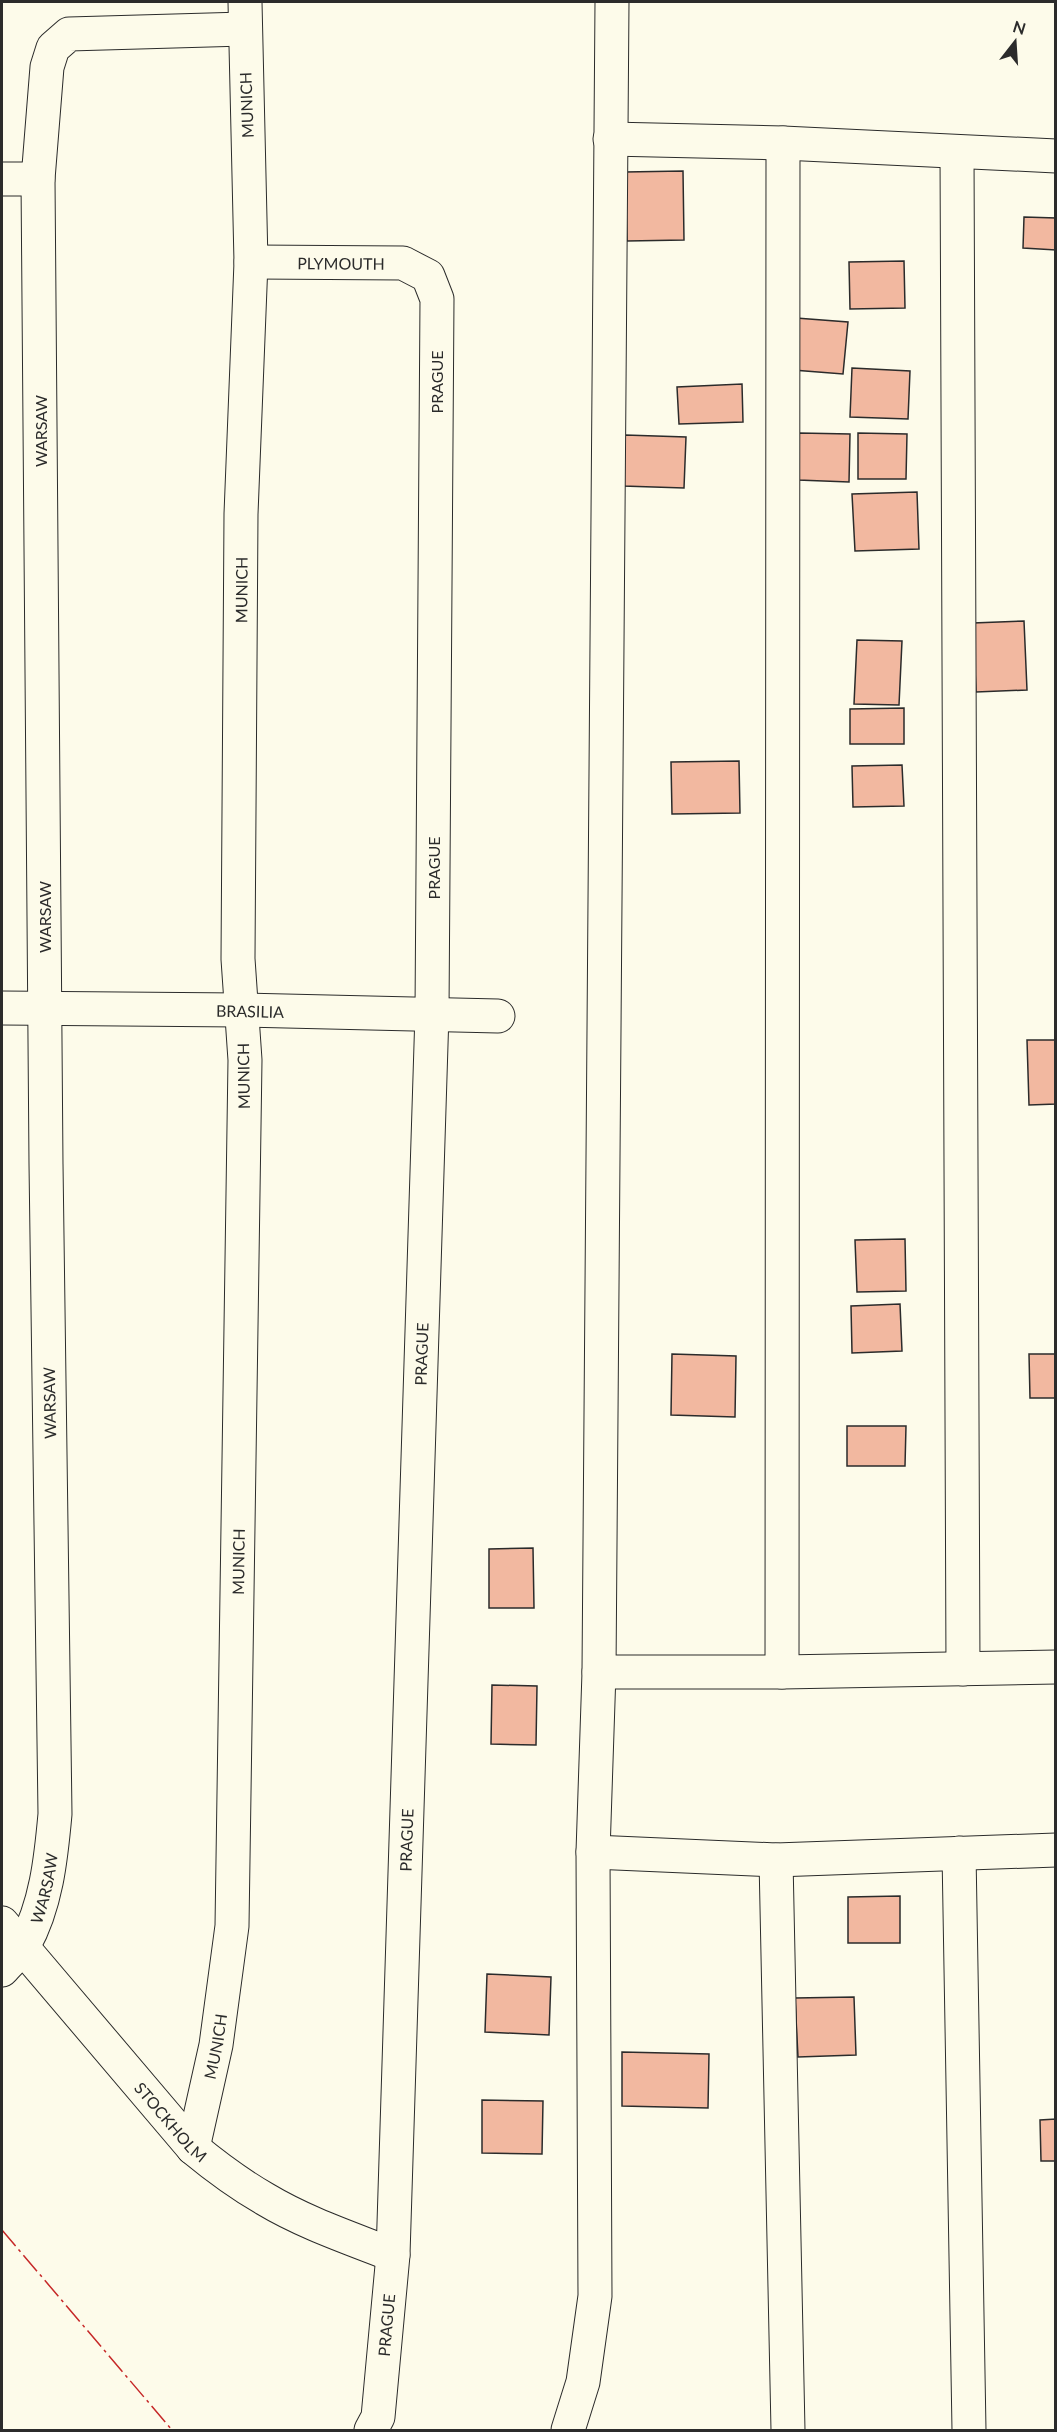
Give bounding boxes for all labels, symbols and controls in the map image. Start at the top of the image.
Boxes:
north arrow [985,12,1045,72]
text: N [1011,16,1028,38]
street label: MUNICH [235,72,257,138]
street label: PLYMOUTH [297,253,385,272]
street label: PRAGUE [427,351,446,413]
street label: WARSAW [31,395,50,467]
street label: MUNICH [231,557,250,623]
street label: PRAGUE [424,837,443,899]
street label: WARSAW [35,881,54,953]
street label: BRASILIA [216,1000,284,1021]
street label: MUNICH [233,1043,253,1109]
street label: PRAGUE [410,1322,432,1386]
street label: WARSAW [39,1366,59,1439]
street label: MUNICH [227,1528,247,1595]
street label: PRAGUE [395,1808,417,1872]
street label: WARSAW [26,1851,60,1926]
street label: MUNICH [199,2012,230,2081]
street label: STOCKHOLM [131,2078,211,2165]
street label: PRAGUE [374,2293,398,2357]

